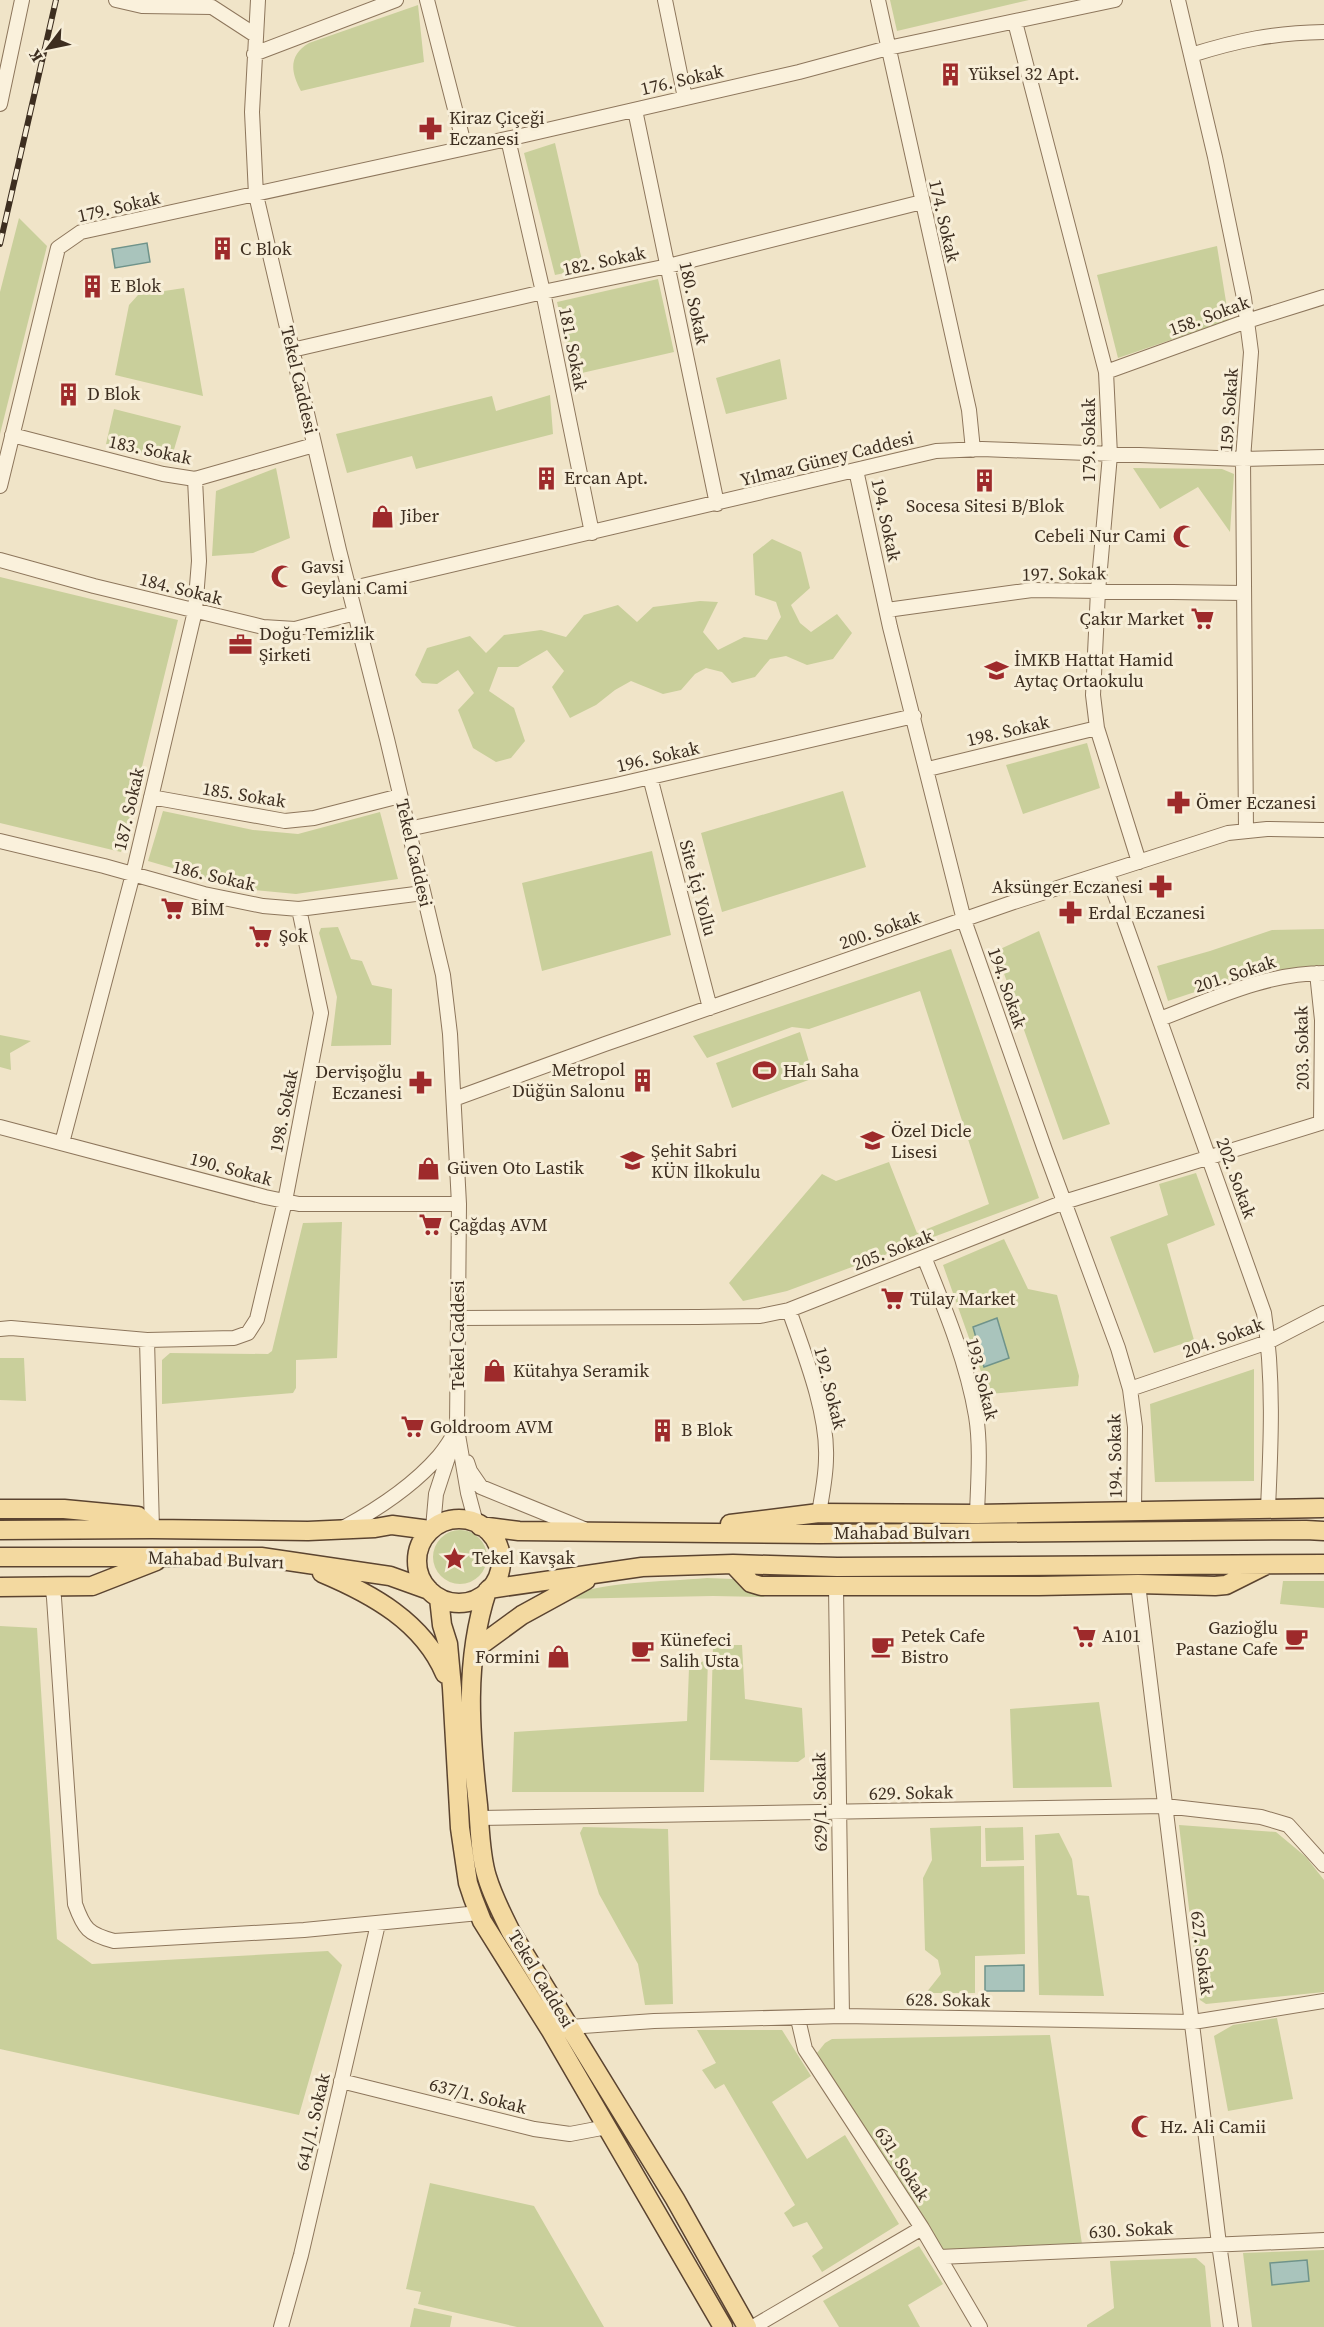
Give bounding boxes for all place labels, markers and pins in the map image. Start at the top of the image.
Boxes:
building icon: Yüksel 32 Apt. [937,61,963,87]
place label: Yüksel 32 Apt. [968,61,1080,86]
place label: Kiraz Çiçeği Eczanesi [449,105,545,151]
pharmacy icon: Kiraz Çiçeği Eczanesi [418,115,444,141]
building icon: C Blok [209,236,235,262]
place label: C Blok [240,236,292,261]
building icon: E Blok [79,273,105,299]
place label: E Blok [110,273,161,298]
building icon: D Blok [56,381,82,407]
place label: D Blok [87,381,140,406]
building icon: Ercan Apt. [533,465,559,491]
place label: Ercan Apt. [564,465,648,490]
building icon: Socesa Sitesi B/Blok [972,467,998,493]
place label: Socesa Sitesi B/Blok [906,493,1064,518]
shop icon: Jiber [369,503,395,529]
place label: Jiber [399,503,439,528]
place label: Cebeli Nur Cami [1034,523,1166,548]
mosque icon: Cebeli Nur Cami [1171,523,1197,549]
place label: Gavsi Geylani Cami [301,554,408,600]
mosque icon: Gavsi Geylani Cami [270,564,296,590]
place label: Çakır Market [1080,606,1184,631]
supermarket icon: Çakır Market [1189,606,1215,632]
place label: Doğu Temizlik Şirketi [259,621,375,667]
office icon: Doğu Temizlik Şirketi [228,631,254,657]
place label: İMKB Hattat Hamid Aytaç Ortaokulu [1014,647,1173,693]
school or university icon: İMKB Hattat Hamid Aytaç Ortaokulu [983,657,1009,683]
pharmacy icon: Ömer Eczanesi [1165,790,1191,816]
place label: Ömer Eczanesi [1196,790,1316,815]
place label: Aksünger Eczanesi [992,874,1143,899]
pharmacy icon: Aksünger Eczanesi [1148,874,1174,900]
supermarket icon: BİM [160,896,186,922]
place label: BİM [191,896,225,921]
pharmacy icon: Erdal Eczanesi [1057,900,1083,926]
place label: Erdal Eczanesi [1088,900,1205,925]
supermarket icon: Şok [248,923,274,949]
place label: Şok [279,923,308,948]
place label: Metropol Düğün Salonu [512,1057,625,1103]
sports icon: Halı Saha [752,1058,778,1084]
place label: Halı Saha [783,1058,860,1083]
place label: Dervişoğlu Eczanesi [315,1059,402,1105]
building icon: Metropol Düğün Salonu [630,1067,656,1093]
pharmacy icon: Dervişoğlu Eczanesi [407,1069,433,1095]
place label: Özel Dicle Lisesi [891,1118,972,1164]
school or university icon: Özel Dicle Lisesi [860,1128,886,1154]
place label: Şehit Sabri KÜN İlkokulu [651,1138,760,1184]
school or university icon: Şehit Sabri KÜN İlkokulu [620,1148,646,1174]
shop icon: Güven Oto Lastik [416,1155,442,1181]
place label: Güven Oto Lastik [447,1155,584,1180]
supermarket icon: Çağdaş AVM [418,1212,444,1238]
place label: Çağdaş AVM [449,1212,548,1237]
supermarket icon: Tülay Market [879,1286,905,1312]
place label: Tülay Market [910,1286,1016,1311]
shop icon: Kütahya Seramik [482,1358,508,1384]
place label: Kütahya Seramik [513,1358,649,1383]
supermarket icon: Goldroom AVM [399,1414,425,1440]
place label: Goldroom AVM [430,1414,553,1439]
building icon: B Blok [650,1417,676,1443]
place label: B Blok [681,1417,733,1442]
place icon: Tekel Kavşak [441,1545,467,1571]
place label: Tekel Kavşak [472,1545,575,1570]
place label: Gazioğlu Pastane Cafe [1175,1615,1278,1661]
place label: Petek Cafe Bistro [901,1623,985,1669]
supermarket icon: A101 [1071,1623,1097,1649]
place label: A101 [1102,1623,1141,1648]
cafe icon: Gazioğlu Pastane Cafe [1283,1625,1309,1651]
place label: Künefeci Salih Usta [660,1627,740,1673]
cafe icon: Petek Cafe Bistro [870,1633,896,1659]
cafe icon: Künefeci Salih Usta [629,1637,655,1663]
place label: Formini [475,1644,540,1669]
shop icon: Formini [545,1644,571,1670]
mosque icon: Hz. Ali Camii [1129,2114,1155,2140]
place label: Hz. Ali Camii [1160,2114,1266,2139]

